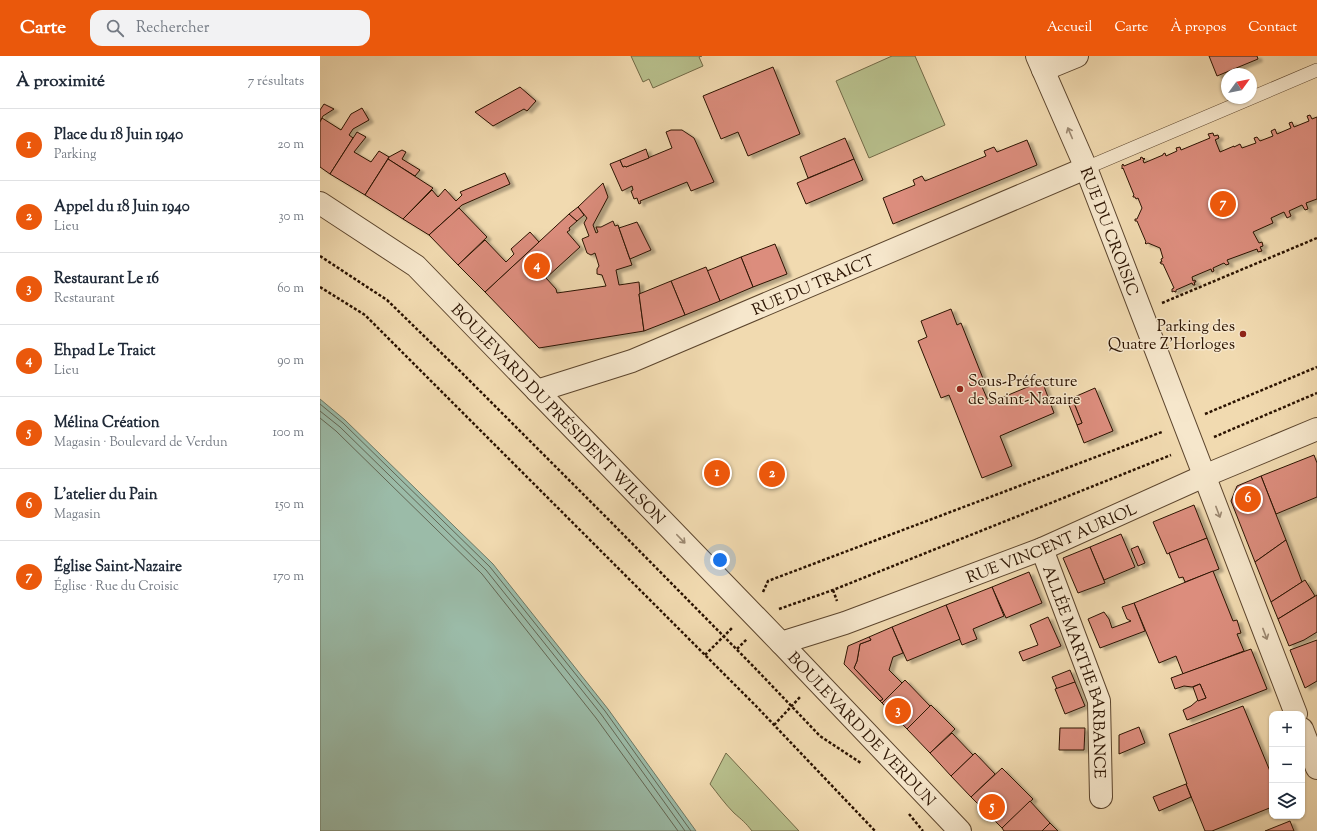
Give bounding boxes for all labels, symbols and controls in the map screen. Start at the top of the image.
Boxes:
search box [90,10,370,46]
text: Carte [20,15,66,42]
icon: search [104,17,126,39]
text: Rechercher [136,18,209,39]
text: Accueil [1047,18,1092,38]
text: Carte [1114,18,1148,38]
text: À propos [1170,18,1226,38]
text: Contact [1248,18,1297,38]
north arrow [1221,68,1257,104]
text: À proximité [16,70,105,94]
text: 7 résultats [248,73,304,91]
text: Place du 18 Juin 1940 [54,125,183,146]
one-way arrow [1066,127,1073,139]
text: 1 [27,136,31,154]
text: 20 m [278,136,304,154]
text: Parking [54,146,96,164]
street label: RUE DU CROISIC [1073,164,1143,300]
pin: 7 [1210,189,1236,219]
text: Appel du 18 Juin 1940 [54,197,190,218]
text: 2 [26,208,32,226]
text: 30 m [278,208,304,226]
text: Lieu [54,218,79,236]
street label: RUE DU TRAICT [749,250,878,323]
pin: 4 [524,251,550,281]
text: Restaurant Le 16 [54,269,159,290]
text: 3 [26,280,32,298]
text: 60 m [277,280,304,298]
text: Restaurant [54,290,115,308]
street label: BOULEVARD DU PRÉSIDENT WILSON [444,299,670,531]
place label: Parking des Quatre Z'Horloges [1108,316,1235,357]
marker: Parking des Quatre Z'Horloges [1238,329,1248,339]
text: Ehpad Le Traict [54,341,155,362]
text: 4 [26,352,32,370]
text: 90 m [277,352,304,370]
text: Lieu [54,362,79,380]
place label: Sous-Préfecture de Saint-Nazaire [968,371,1081,412]
marker: Sous-Préfecture de Saint-Nazaire [955,384,965,394]
text: Mélina Création [54,413,160,434]
text: 5 [27,424,31,442]
text: 100 m [272,424,304,442]
text: Magasin · Boulevard de Verdun [54,434,228,452]
pin: 1 [704,458,730,488]
pin: 2 [759,459,785,489]
pin: 6 [1235,484,1261,514]
text: L'atelier du Pain [54,485,158,506]
text: 6 [26,496,32,514]
text: 150 m [275,496,304,514]
street label: RUE VINCENT AURIOL [963,499,1141,590]
text: Magasin [54,506,101,524]
one-way arrow [1215,506,1223,518]
one-way arrow [676,534,686,544]
your location [710,550,730,570]
text: Église Saint-Nazaire [54,557,182,578]
street label: ALLÉE MARTHE BARBANCE [1035,563,1110,779]
text: 7 [26,568,32,586]
text: 170 m [273,568,304,586]
text: Église · Rue du Croisic [54,578,179,596]
one-way arrow [1262,627,1270,639]
street label: BOULEVARD DE VERDUN [781,648,940,813]
pin: 3 [885,696,911,726]
map controls [1269,711,1305,819]
button: + [1269,711,1305,747]
button: − [1269,747,1305,783]
button: layers [1269,783,1305,819]
pin: 5 [979,792,1005,822]

